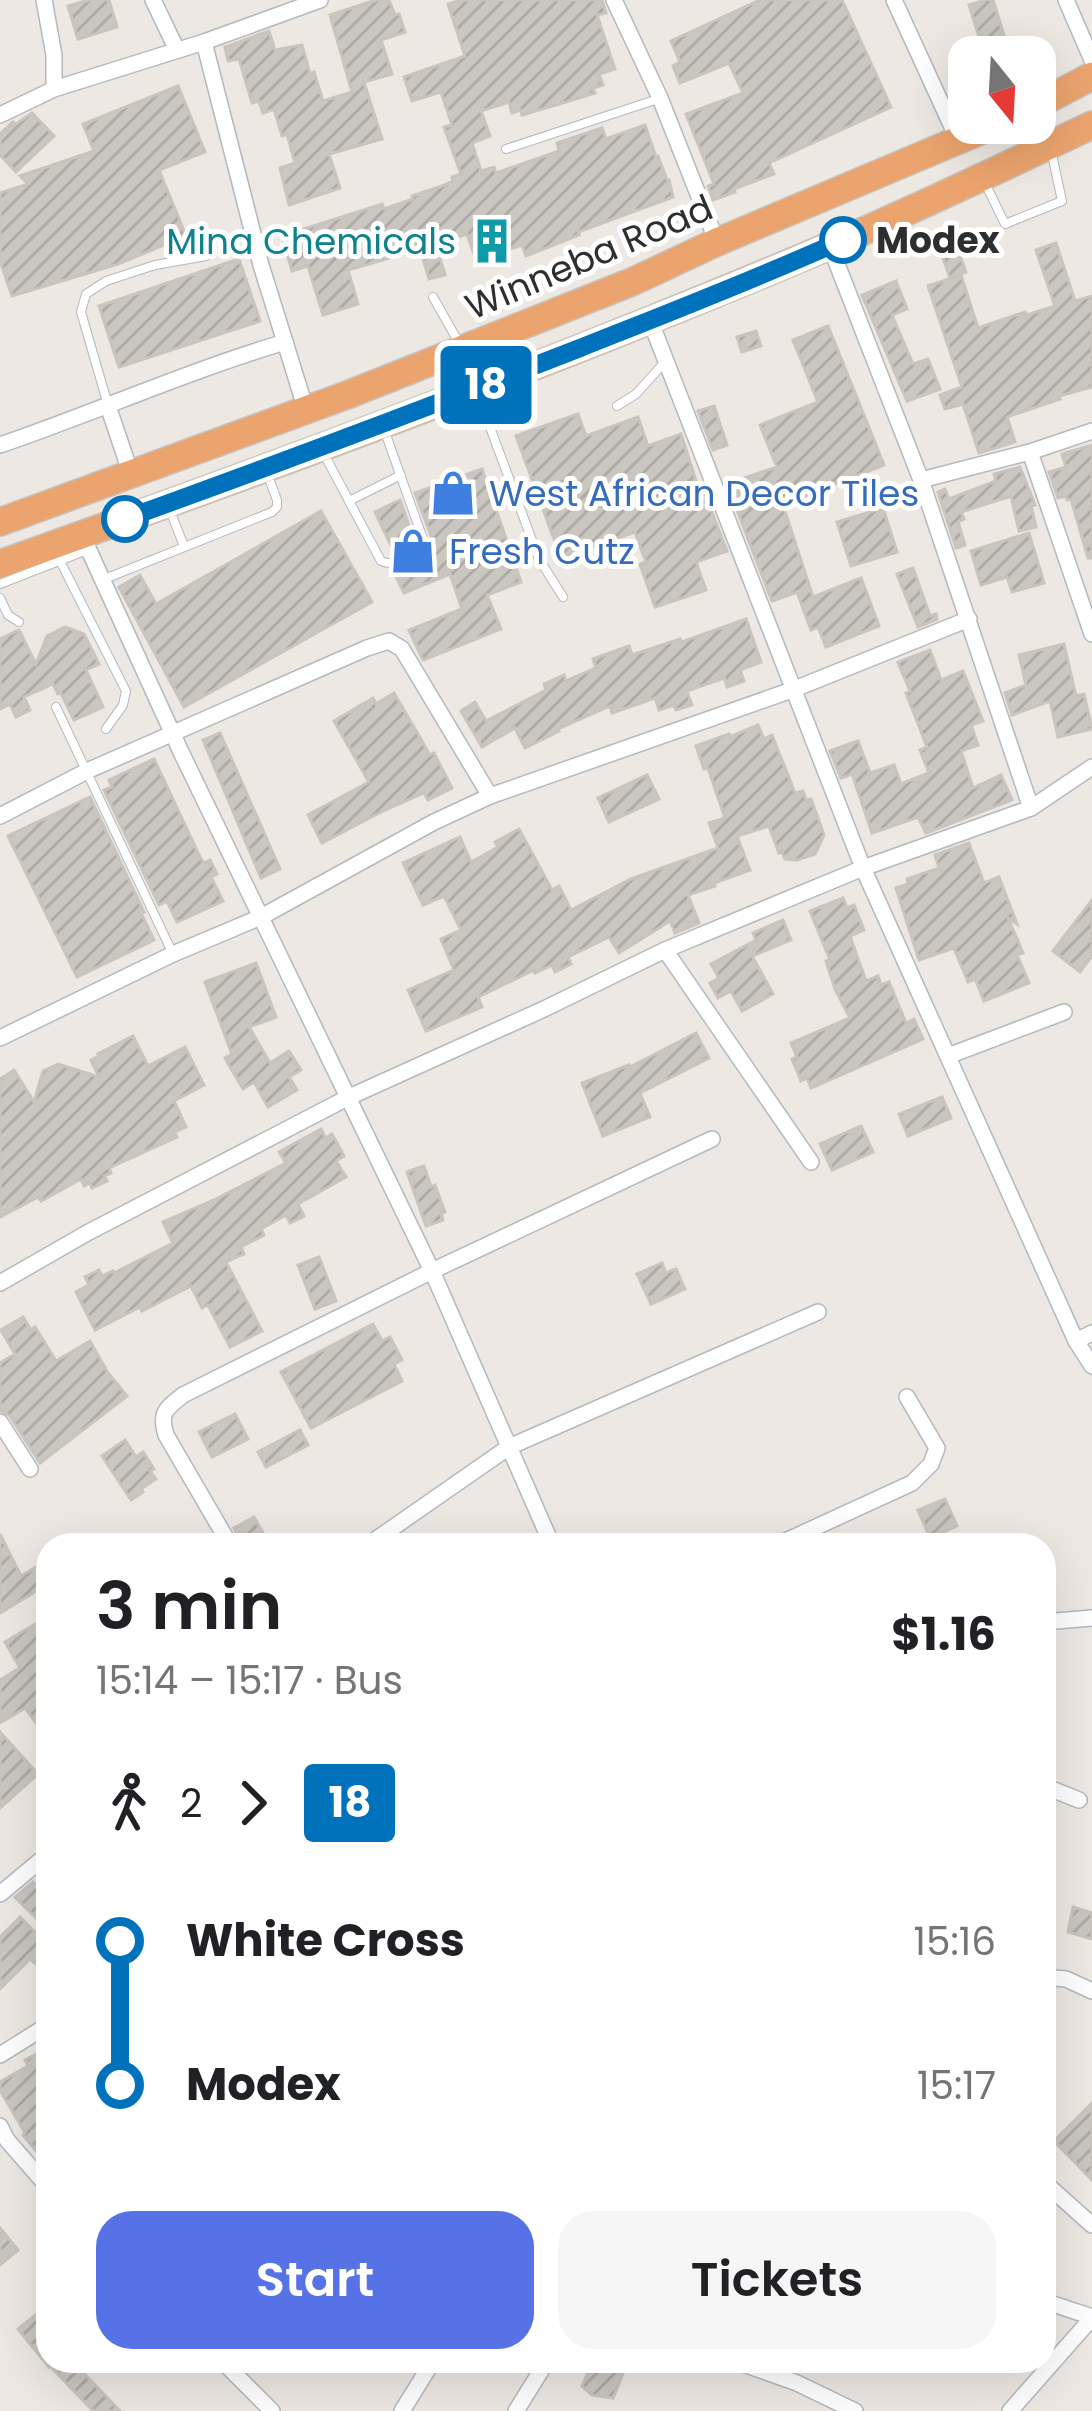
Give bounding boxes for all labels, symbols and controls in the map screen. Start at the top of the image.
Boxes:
north arrow [948,36,1056,144]
map controls [948,36,1056,144]
street label: Winneba Road [457,182,721,332]
place label: Modex [876,215,1001,266]
place label: Mina Chemicals [166,216,456,267]
building icon: Mina Chemicals [467,216,517,266]
marker: Modex [821,218,865,262]
line badge: 18 [432,346,540,424]
text: 18 [464,355,508,414]
shop icon: West African Decor Tiles [428,468,478,518]
place label: West African Decor Tiles [489,468,919,519]
unlabelled marker [103,497,147,541]
shop icon: Fresh Cutz [388,526,438,576]
place label: Fresh Cutz [449,526,635,577]
text: 3 min [96,1560,282,1652]
text: $1.16 [891,1603,996,1666]
text: 15:14 – 15:17 · Bus [96,1653,403,1708]
icon: walk [96,1770,162,1836]
icon: forward [220,1770,286,1836]
text: 18 [328,1773,371,1832]
text: 2 [180,1776,202,1831]
text: White Cross [186,1909,465,1972]
text: 15:16 [913,1914,996,1969]
text: Modex [186,2053,341,2116]
text: 15:17 [917,2058,996,2113]
button: Start [96,2211,534,2349]
button: Tickets [558,2211,996,2349]

